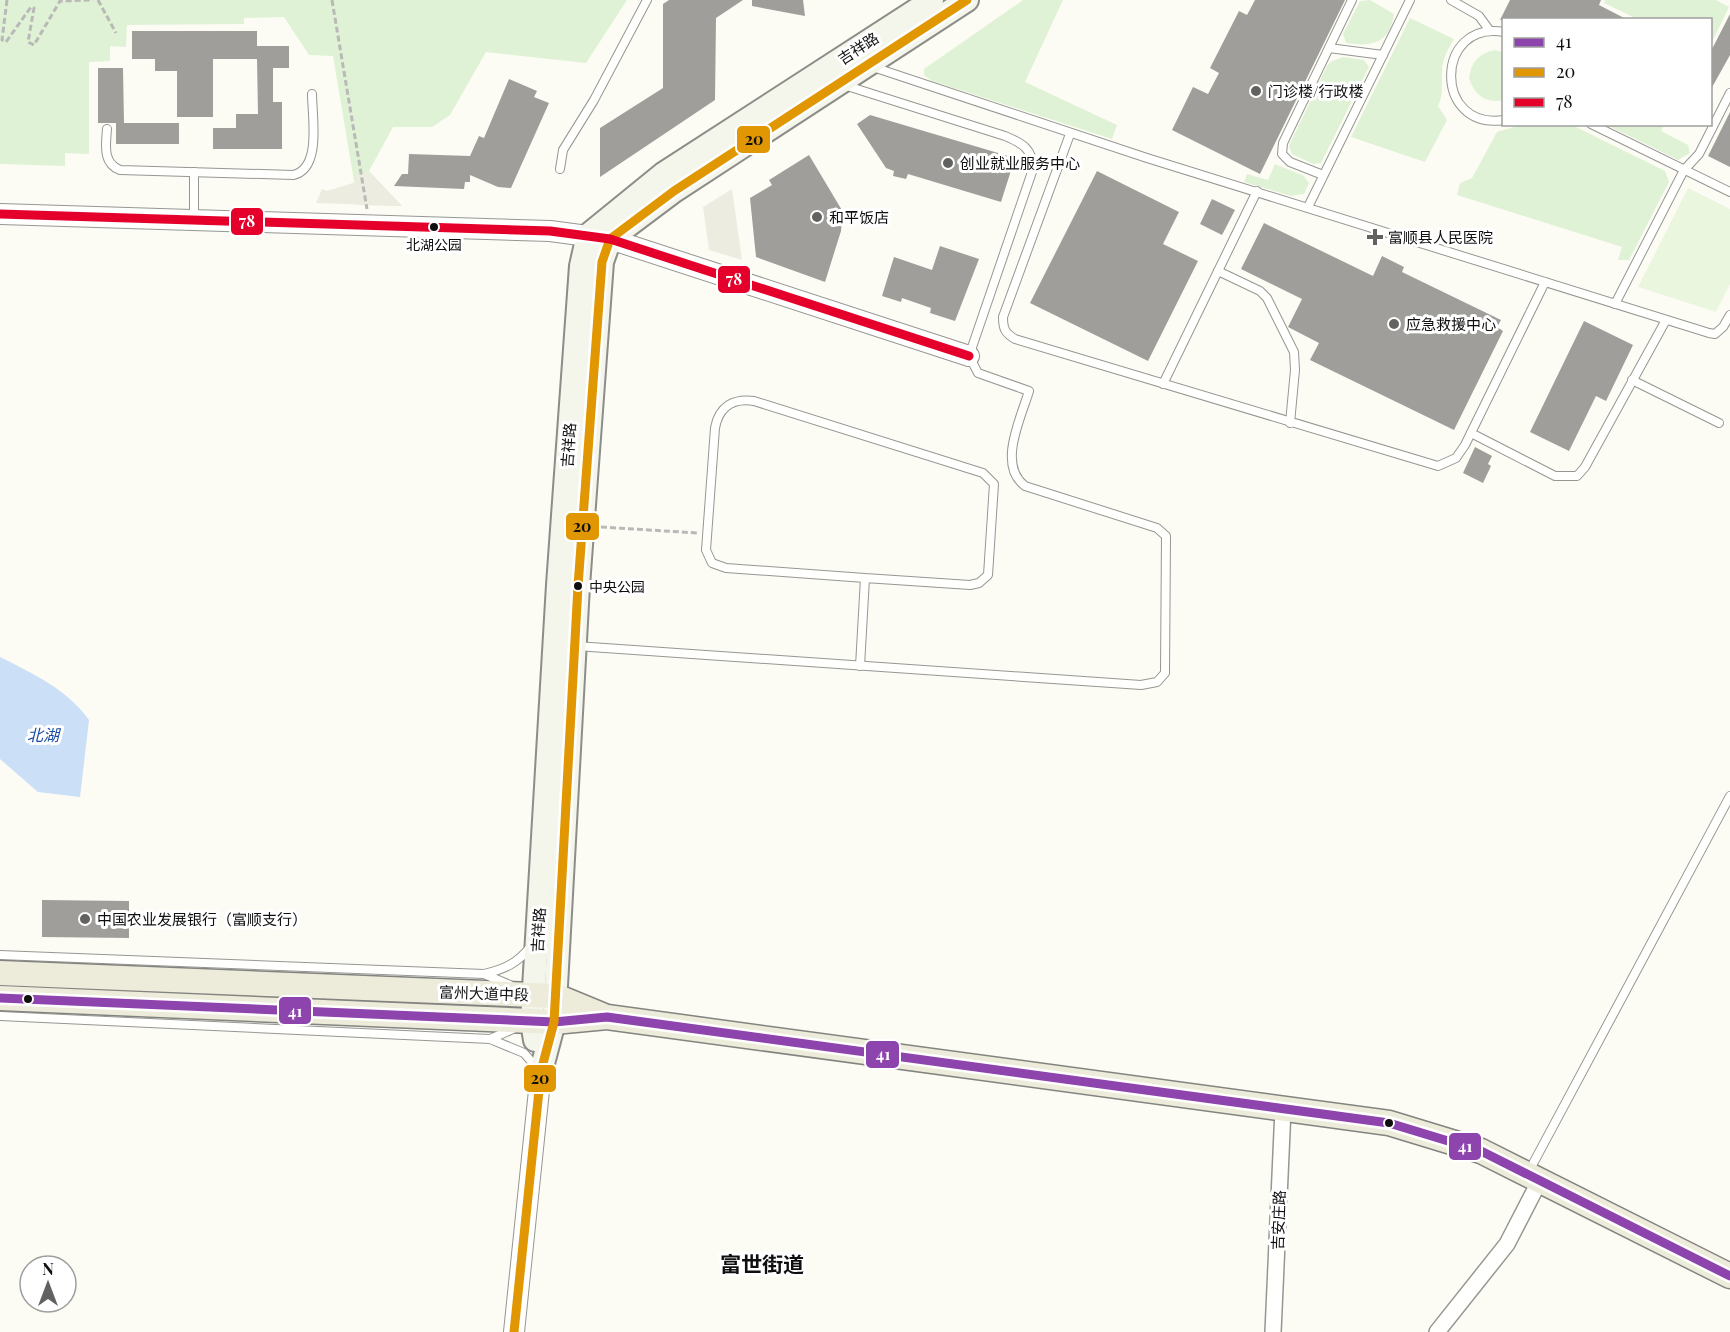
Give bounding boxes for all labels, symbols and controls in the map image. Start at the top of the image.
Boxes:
legend [1502,18,1712,126]
street label: 吉祥路 [834,27,882,69]
text: 41 [1556,29,1572,53]
text: 20 [1556,59,1575,83]
place label: 门诊楼/行政楼 [1268,81,1364,101]
marker: 门诊楼/行政楼 [1249,84,1263,98]
text: 78 [1556,89,1573,113]
line badge: 20 [736,125,771,154]
text: 20 [745,128,763,149]
place label: 创业就业服务中心 [960,153,1080,173]
marker: 创业就业服务中心 [941,156,955,170]
line badge: 78 [230,207,264,236]
place label: 和平饭店 [829,207,889,227]
text: 78 [239,210,255,231]
marker: 和平饭店 [810,210,824,224]
marker: 北湖公园 [428,221,440,233]
place label: 富顺县人民医院 [1388,227,1493,247]
marker: 富顺县人民医院 [1366,228,1384,246]
place label: 北湖公园 [406,235,462,254]
line badge: 78 [717,265,751,294]
text: 78 [726,268,742,289]
place label: 应急救援中心 [1406,314,1496,334]
marker: 应急救援中心 [1387,317,1401,331]
street label: 吉祥路 [556,422,580,468]
line badge: 20 [565,512,600,541]
text: 20 [573,515,591,536]
place label: 中央公园 [589,577,645,596]
marker: 中央公园 [572,580,584,592]
water label: 北湖 [27,724,62,745]
street label: 吉祥路 [527,907,549,953]
place label: 中国农业发展银行（富顺支行） [97,909,307,929]
marker: 中国农业发展银行（富顺支行） [78,912,92,926]
street label: 富州大道中段 [439,981,529,1005]
unlabelled marker [22,993,34,1005]
line badge: 41 [278,996,312,1025]
text: 41 [288,1000,302,1021]
line badge: 41 [865,1040,900,1069]
text: 41 [876,1043,890,1064]
line badge: 20 [523,1064,557,1093]
text: 20 [531,1067,549,1088]
unlabelled marker [1383,1117,1395,1129]
line badge: 41 [1448,1132,1482,1161]
text: 41 [1458,1135,1472,1156]
street label: 吉安庄路 [1267,1190,1289,1250]
district label: 富世街道 [720,1249,804,1277]
north arrow [18,1254,78,1314]
text: N [42,1258,54,1279]

